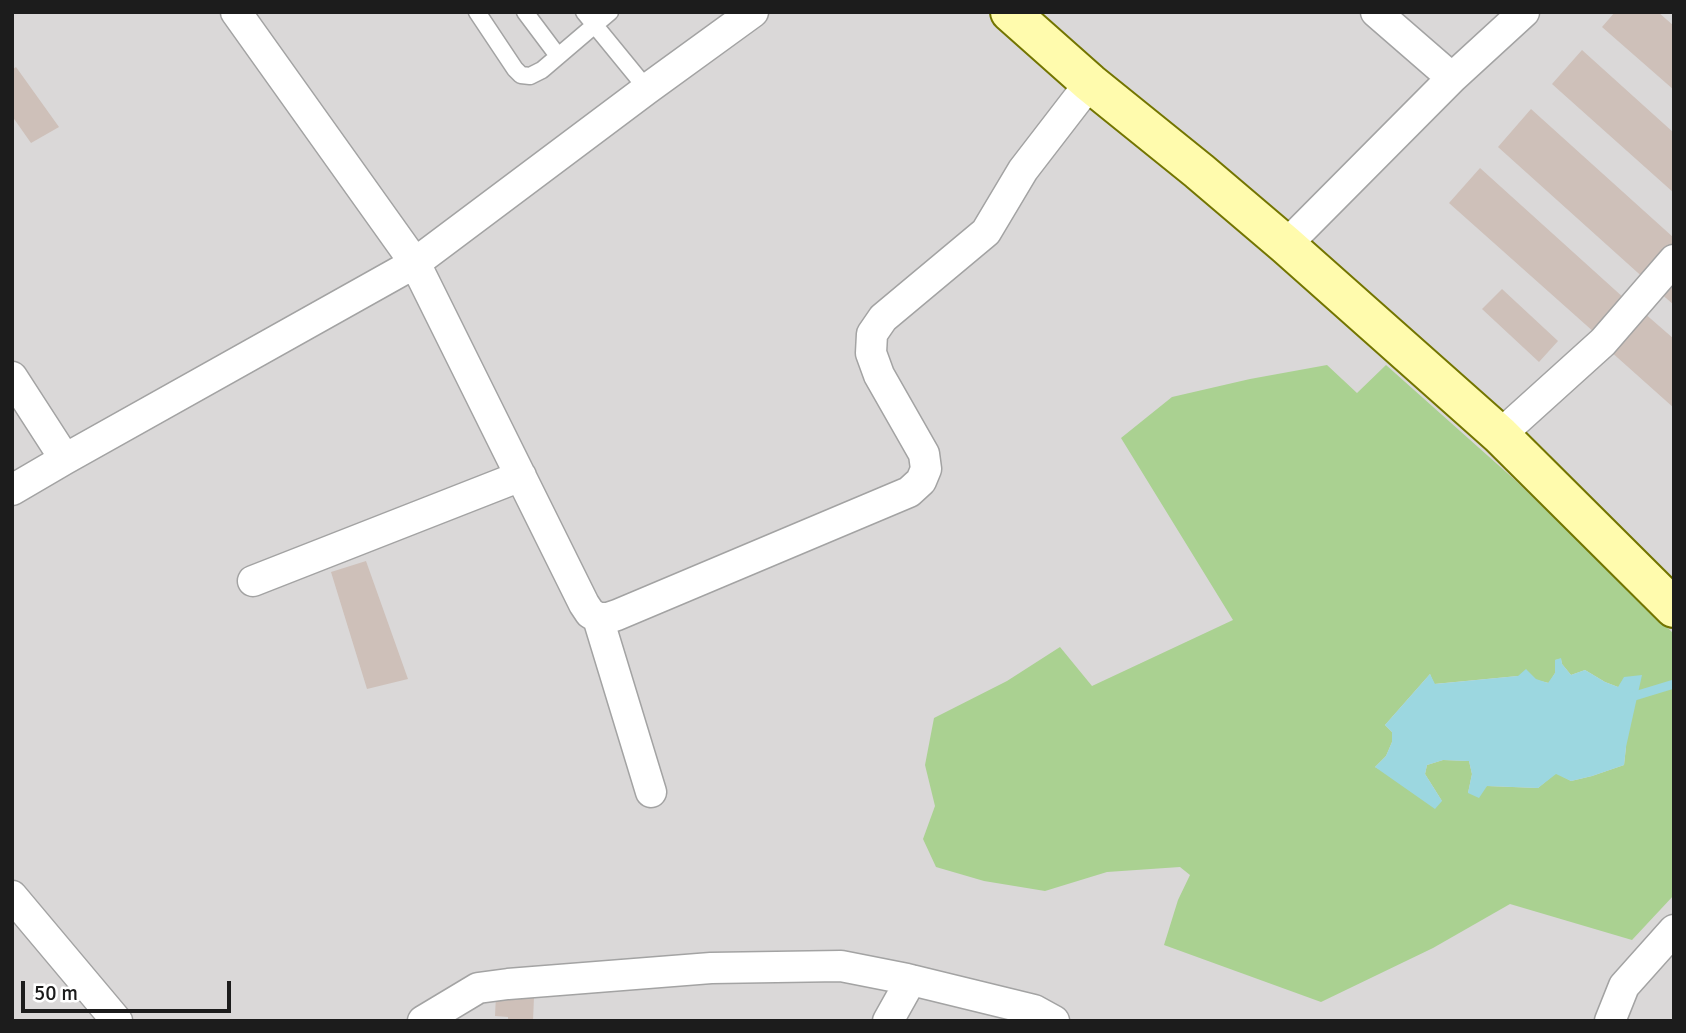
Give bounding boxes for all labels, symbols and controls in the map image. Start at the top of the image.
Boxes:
scale bar [24,967,234,1011]
text: 50 m [34,980,78,1006]

